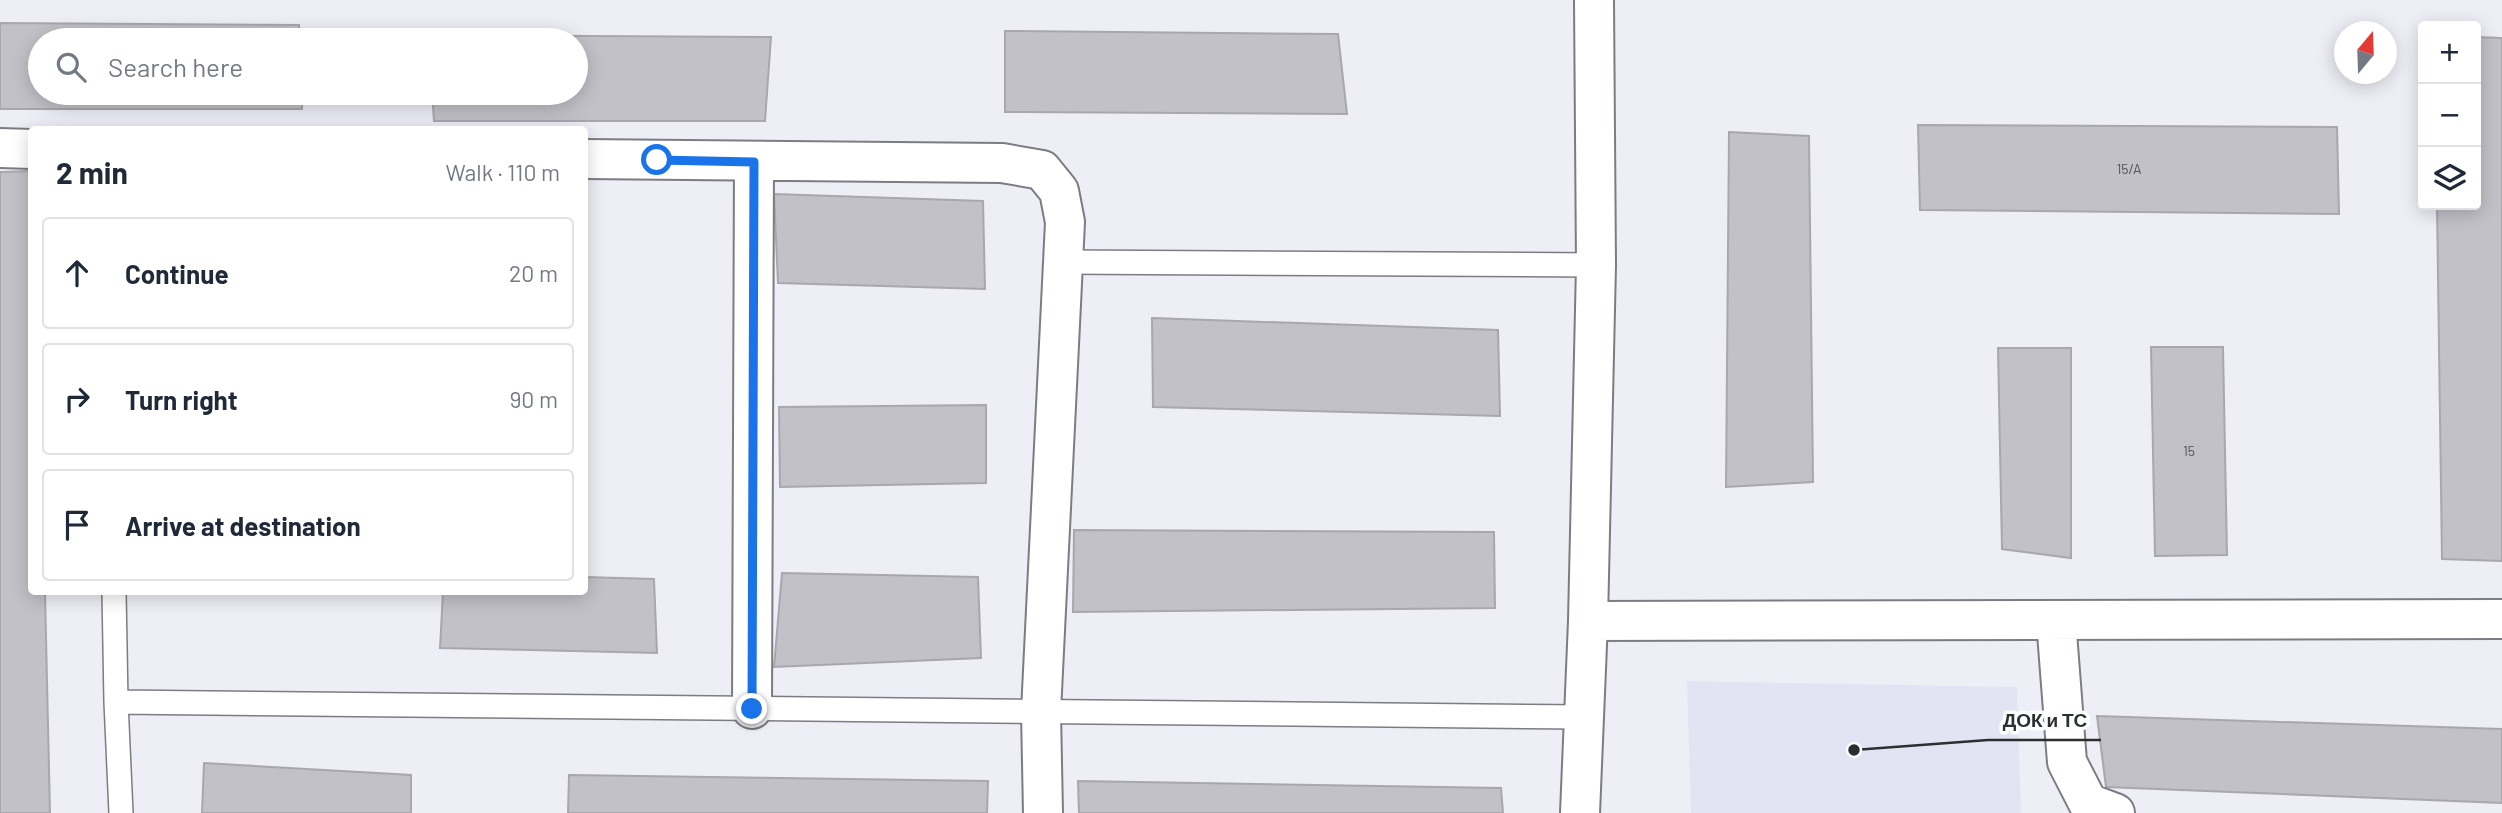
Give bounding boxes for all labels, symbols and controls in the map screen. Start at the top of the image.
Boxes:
north arrow [2334,21,2397,84]
map controls [2418,21,2481,210]
button: + [2418,21,2481,84]
search box [28,28,588,105]
icon: search [52,48,90,86]
text: Search here [108,51,243,82]
button: − [2418,84,2481,147]
route start [641,144,672,175]
button: layers [2418,147,2481,210]
text: 2 min [56,154,128,190]
text: Walk · 110 m [446,158,560,186]
house number: 15/A [2116,160,2142,177]
icon: ahead [58,254,96,292]
text: Continue [125,258,229,289]
text: 20 m [509,259,558,287]
icon: right [58,380,96,418]
text: Turn right [125,384,238,415]
text: 90 m [509,385,558,413]
house number: 15 [2183,442,2195,459]
icon: arrive [58,506,96,544]
text: Arrive at destination [125,510,361,541]
route end [736,693,767,724]
callout: ДОК и ТС [1988,700,2101,740]
text: ДОК и ТС [2003,708,2088,731]

